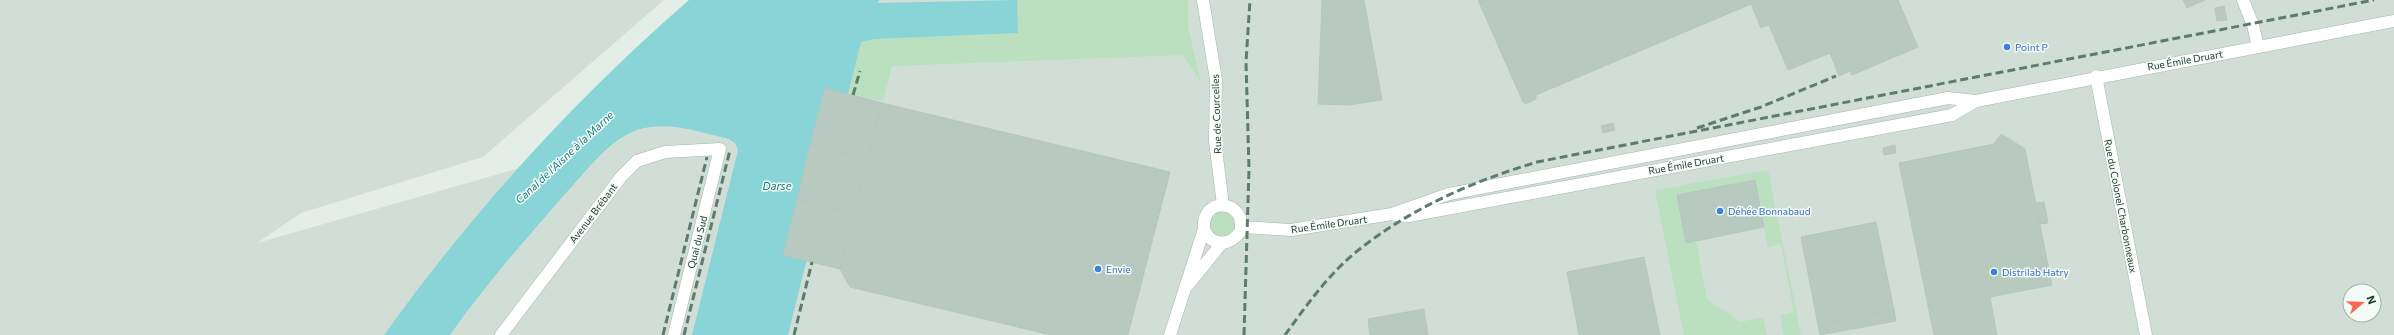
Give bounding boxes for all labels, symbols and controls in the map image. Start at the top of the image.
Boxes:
place label: Point P [2015,41,2048,53]
marker: Point P [2002,42,2012,52]
street label: Rue Émile Druart [2146,47,2224,73]
street label: Rue de Courcelles [1209,73,1223,154]
water label: Canal de l'Aisne à la Marne [512,108,616,206]
street label: Rue du Colonel Charbonneaux [2102,138,2140,275]
street label: Rue Émile Druart [1647,151,1725,177]
water label: Darse [763,179,792,192]
street label: Avenue Brébant [567,181,619,245]
place label: Déhée Bonnabaud [1728,205,1811,217]
marker: Déhée Bonnabaud [1715,206,1725,216]
street label: Rue Émile Druart [1290,213,1368,235]
street label: Quai du Sud [685,214,709,270]
place label: Envie [1106,263,1131,275]
marker: Envie [1093,264,1103,274]
place label: Distrilab Hatry [2002,266,2069,278]
marker: Distrilab Hatry [1989,267,1999,277]
north arrow [2342,283,2382,323]
text: N [2364,294,2379,306]

